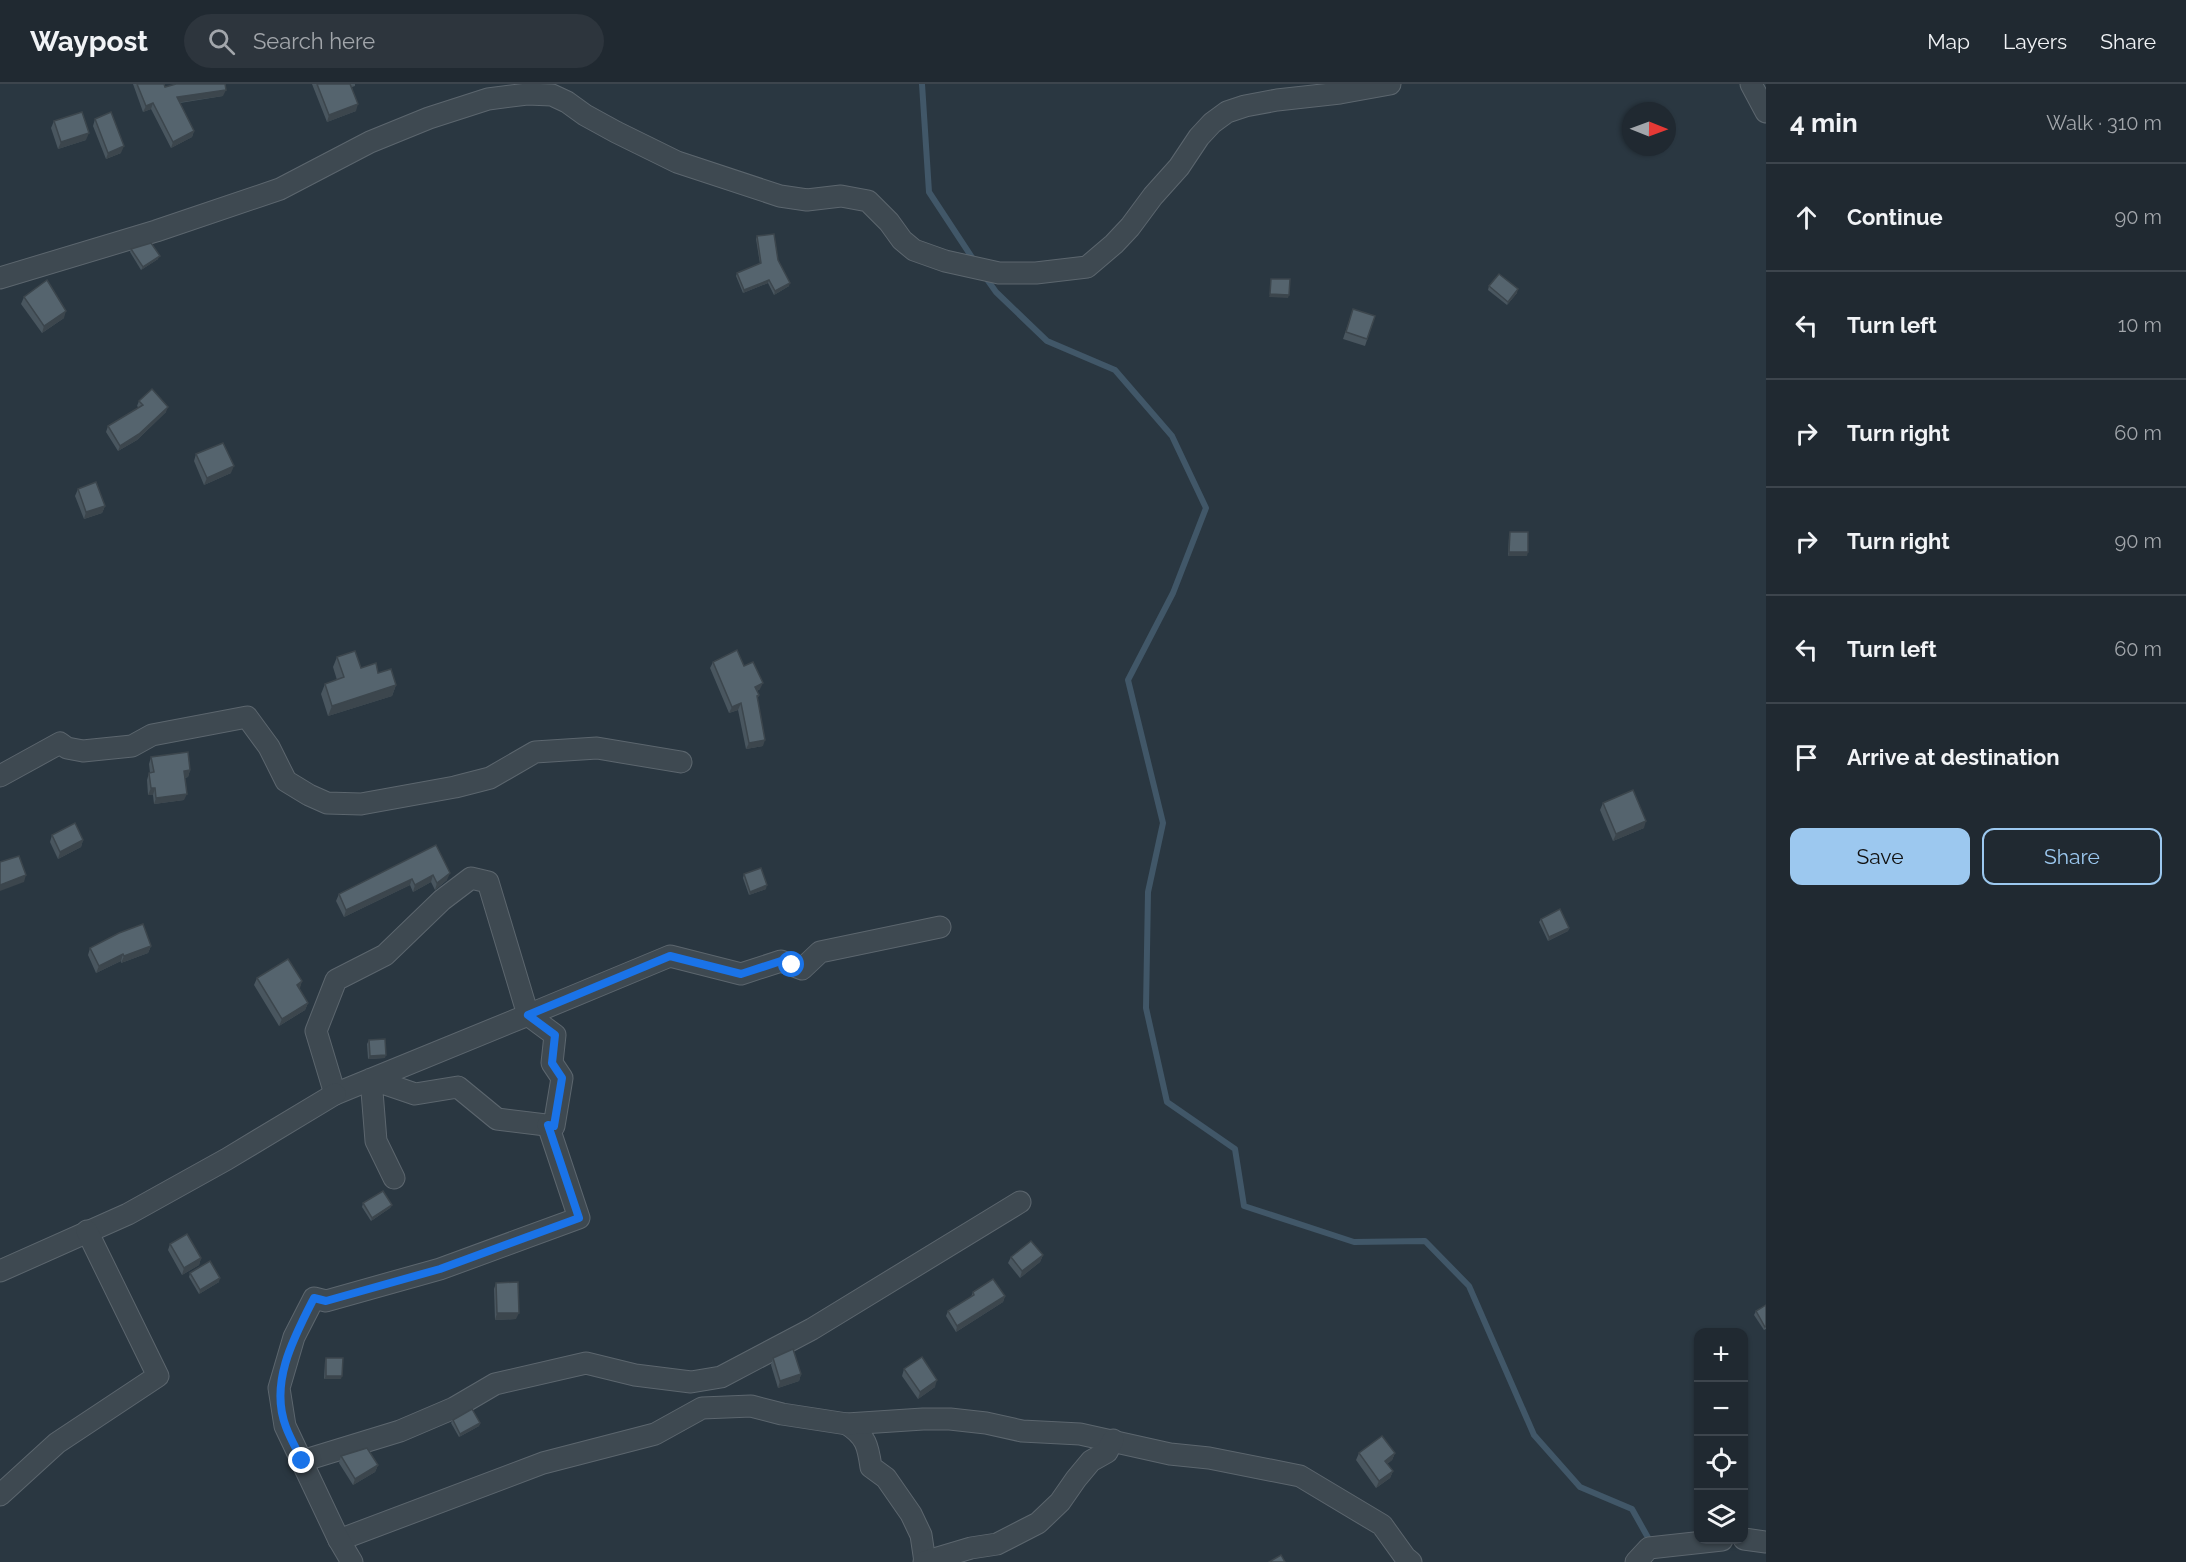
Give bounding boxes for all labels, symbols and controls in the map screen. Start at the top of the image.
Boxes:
search box [184,14,604,68]
text: Waypost [30,25,148,58]
icon: search [205,25,238,58]
text: Search here [253,28,375,54]
text: Map [1927,29,1970,54]
text: Layers [2003,29,2067,54]
text: Share [2100,29,2156,54]
north arrow [1622,102,1676,156]
text: 4 min [1790,108,1858,138]
text: Walk · 310 m [2046,111,2162,135]
icon: ahead [1790,201,1823,234]
text: Continue [1847,204,1943,230]
text: 90 m [2115,205,2162,229]
icon: left [1790,309,1823,342]
text: Turn left [1847,312,1937,338]
text: 10 m [2118,313,2162,337]
icon: right [1790,417,1823,450]
text: Turn right [1847,420,1950,446]
text: 60 m [2114,421,2162,445]
icon: right [1790,525,1823,558]
text: Turn right [1847,528,1950,554]
text: 90 m [2115,529,2162,553]
icon: left [1790,633,1823,666]
text: Turn left [1847,636,1937,662]
text: 60 m [2114,637,2162,661]
icon: arrive [1790,741,1823,774]
text: Arrive at destination [1847,744,2060,770]
button: Save [1790,828,1970,885]
button: Share [1982,828,2162,885]
route start [778,951,804,977]
map controls [1694,1328,1748,1544]
button: + [1694,1328,1748,1382]
button: − [1694,1382,1748,1436]
button: locate [1694,1436,1748,1490]
route end [288,1447,314,1473]
button: layers [1694,1490,1748,1544]

